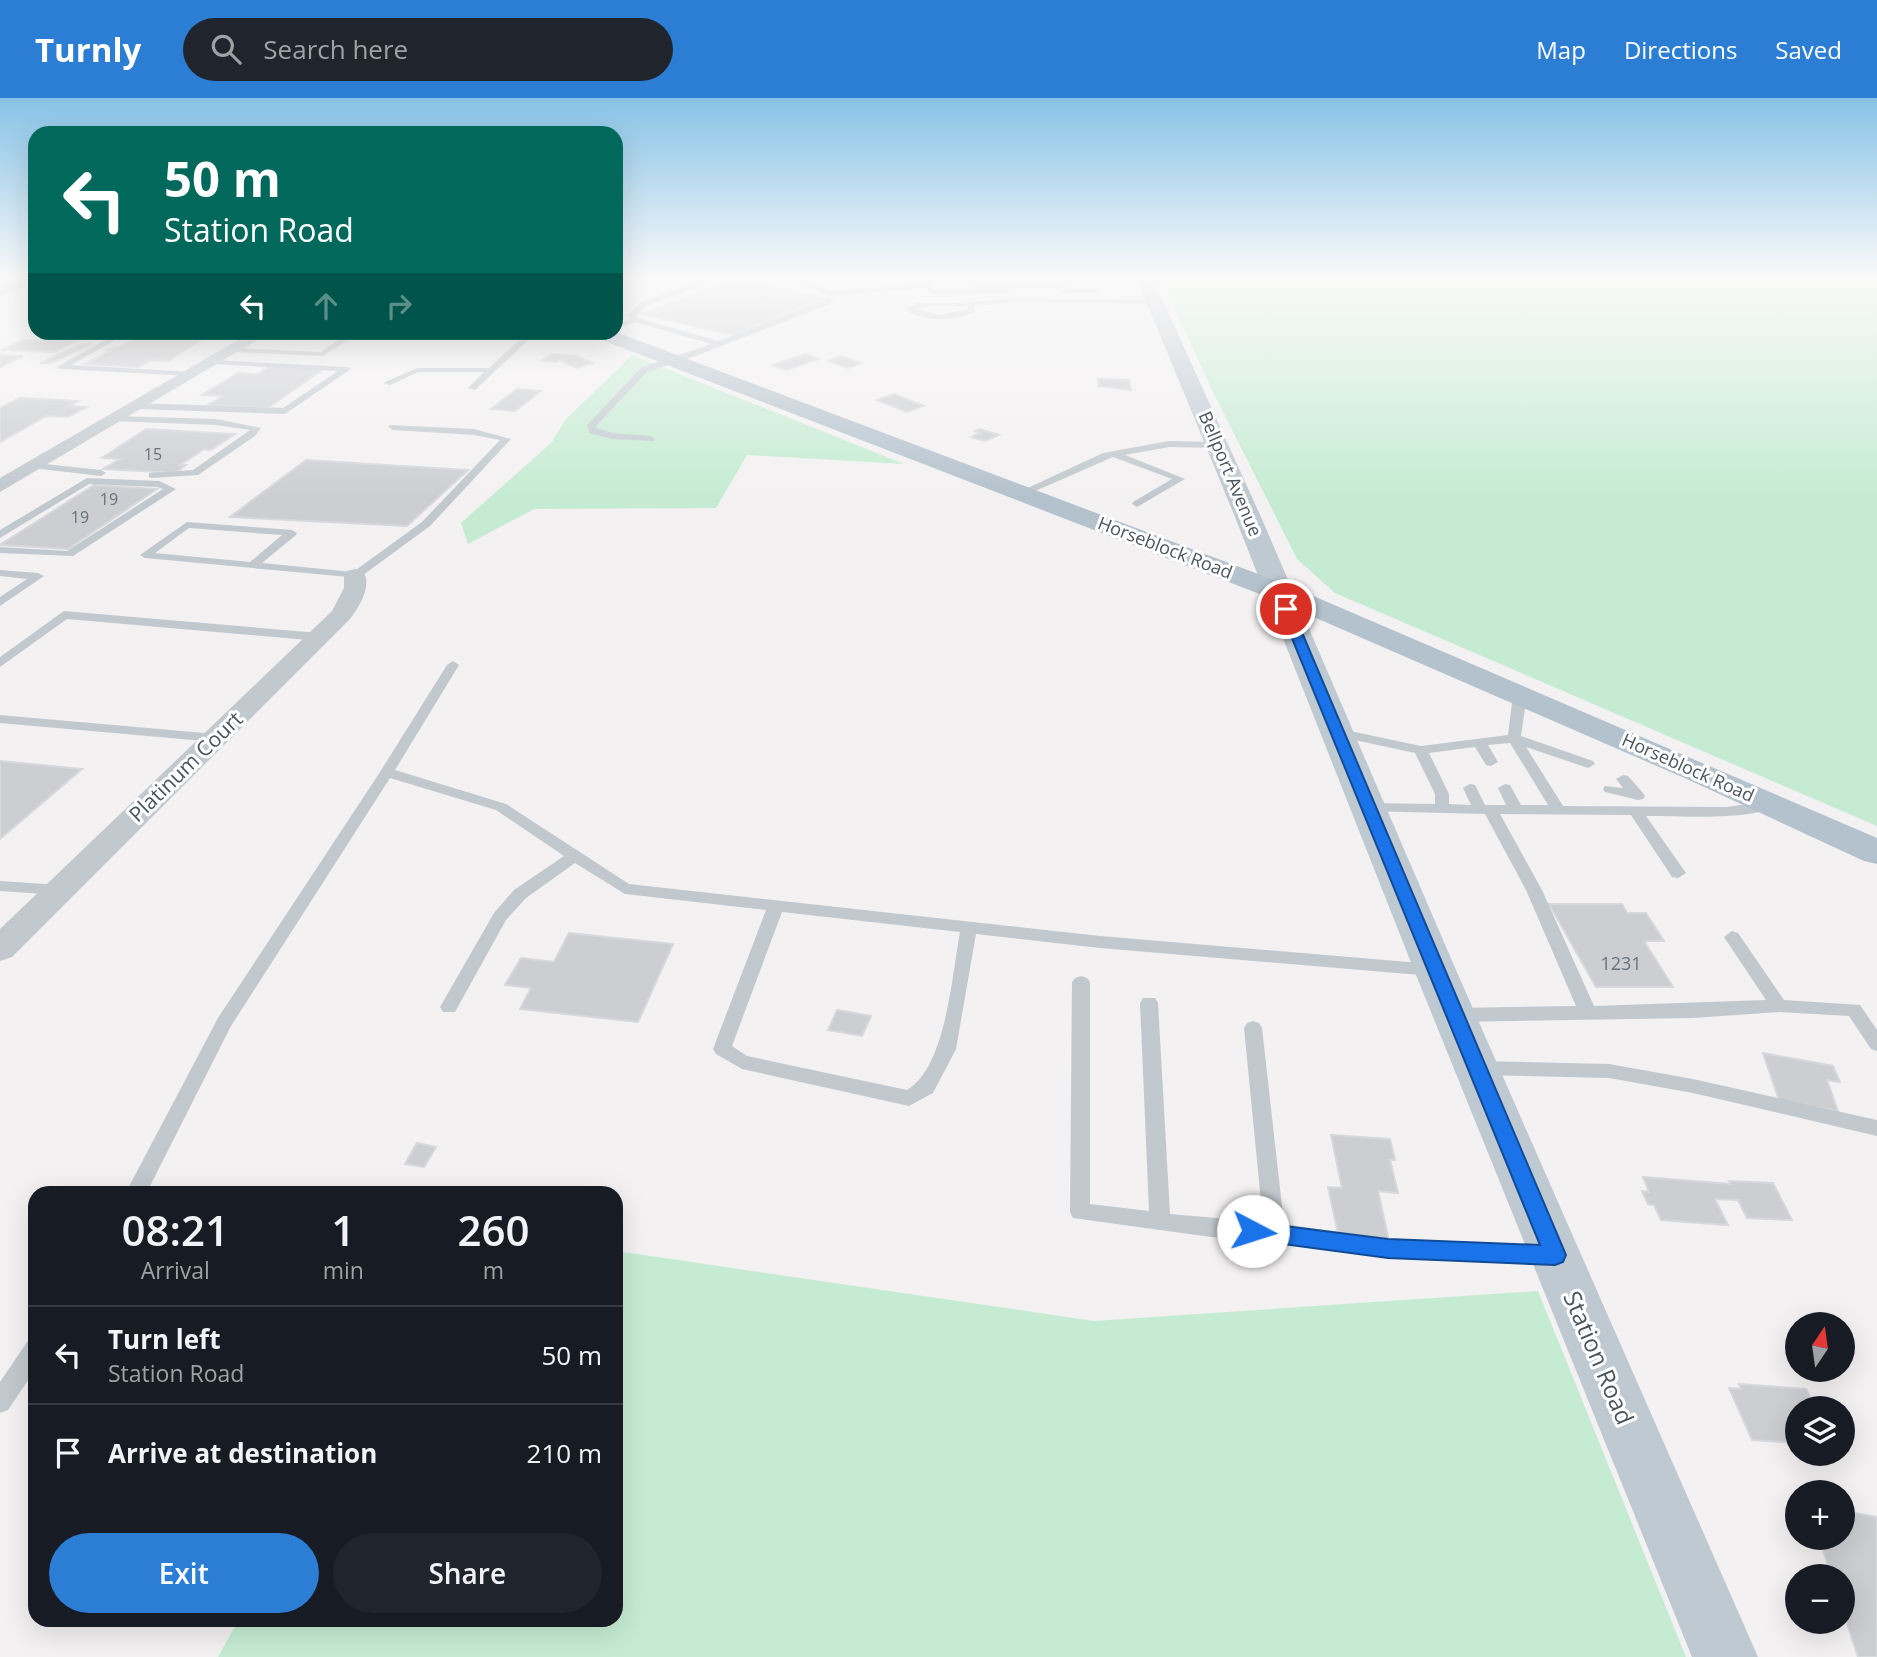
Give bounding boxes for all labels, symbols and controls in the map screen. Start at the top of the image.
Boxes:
search box [183,18,673,81]
text: Turnly [35,27,141,72]
icon: search [207,30,245,68]
text: Search here [263,31,408,67]
text: Map [1536,33,1586,66]
text: Directions [1624,33,1737,66]
text: Saved [1775,33,1842,66]
text: 50 m [164,145,281,211]
icon: left [49,154,140,245]
text: Station Road [164,208,354,251]
icon: left [234,287,272,325]
icon: ahead [307,287,345,325]
icon: right [380,287,418,325]
street label: Bellport Avenue [1194,407,1268,540]
house number: 15 [144,443,162,465]
house number: 19 [100,488,118,510]
house number: 19 [71,506,89,528]
street label: Horseblock Road [1095,510,1236,584]
pin [1256,579,1316,639]
icon: arrive [1267,590,1305,628]
street label: Platinum Court [122,705,248,828]
street label: Horseblock Road [1619,727,1758,807]
house number: 1231 [1600,951,1642,975]
position arrow [1216,1194,1290,1268]
text: 08:21 [122,1201,229,1258]
text: 1 [331,1201,355,1258]
text: 260 [457,1201,529,1258]
text: Arrival [141,1254,210,1286]
text: min [323,1254,364,1286]
text: m [483,1254,504,1286]
street label: Station Road [1556,1285,1642,1429]
north arrow [1785,1312,1855,1382]
map controls [1785,1312,1855,1634]
text: Turn left [108,1321,220,1357]
icon: left [49,1336,87,1374]
text: 50 m [541,1337,602,1373]
text: Station Road [108,1357,244,1389]
button: layers [1785,1396,1855,1466]
icon: arrive [49,1434,87,1472]
text: Arrive at destination [108,1435,377,1471]
text: 210 m [527,1435,602,1471]
button: + [1785,1480,1855,1550]
button: Exit [49,1533,319,1613]
button: Share [333,1533,602,1613]
button: − [1785,1564,1855,1634]

